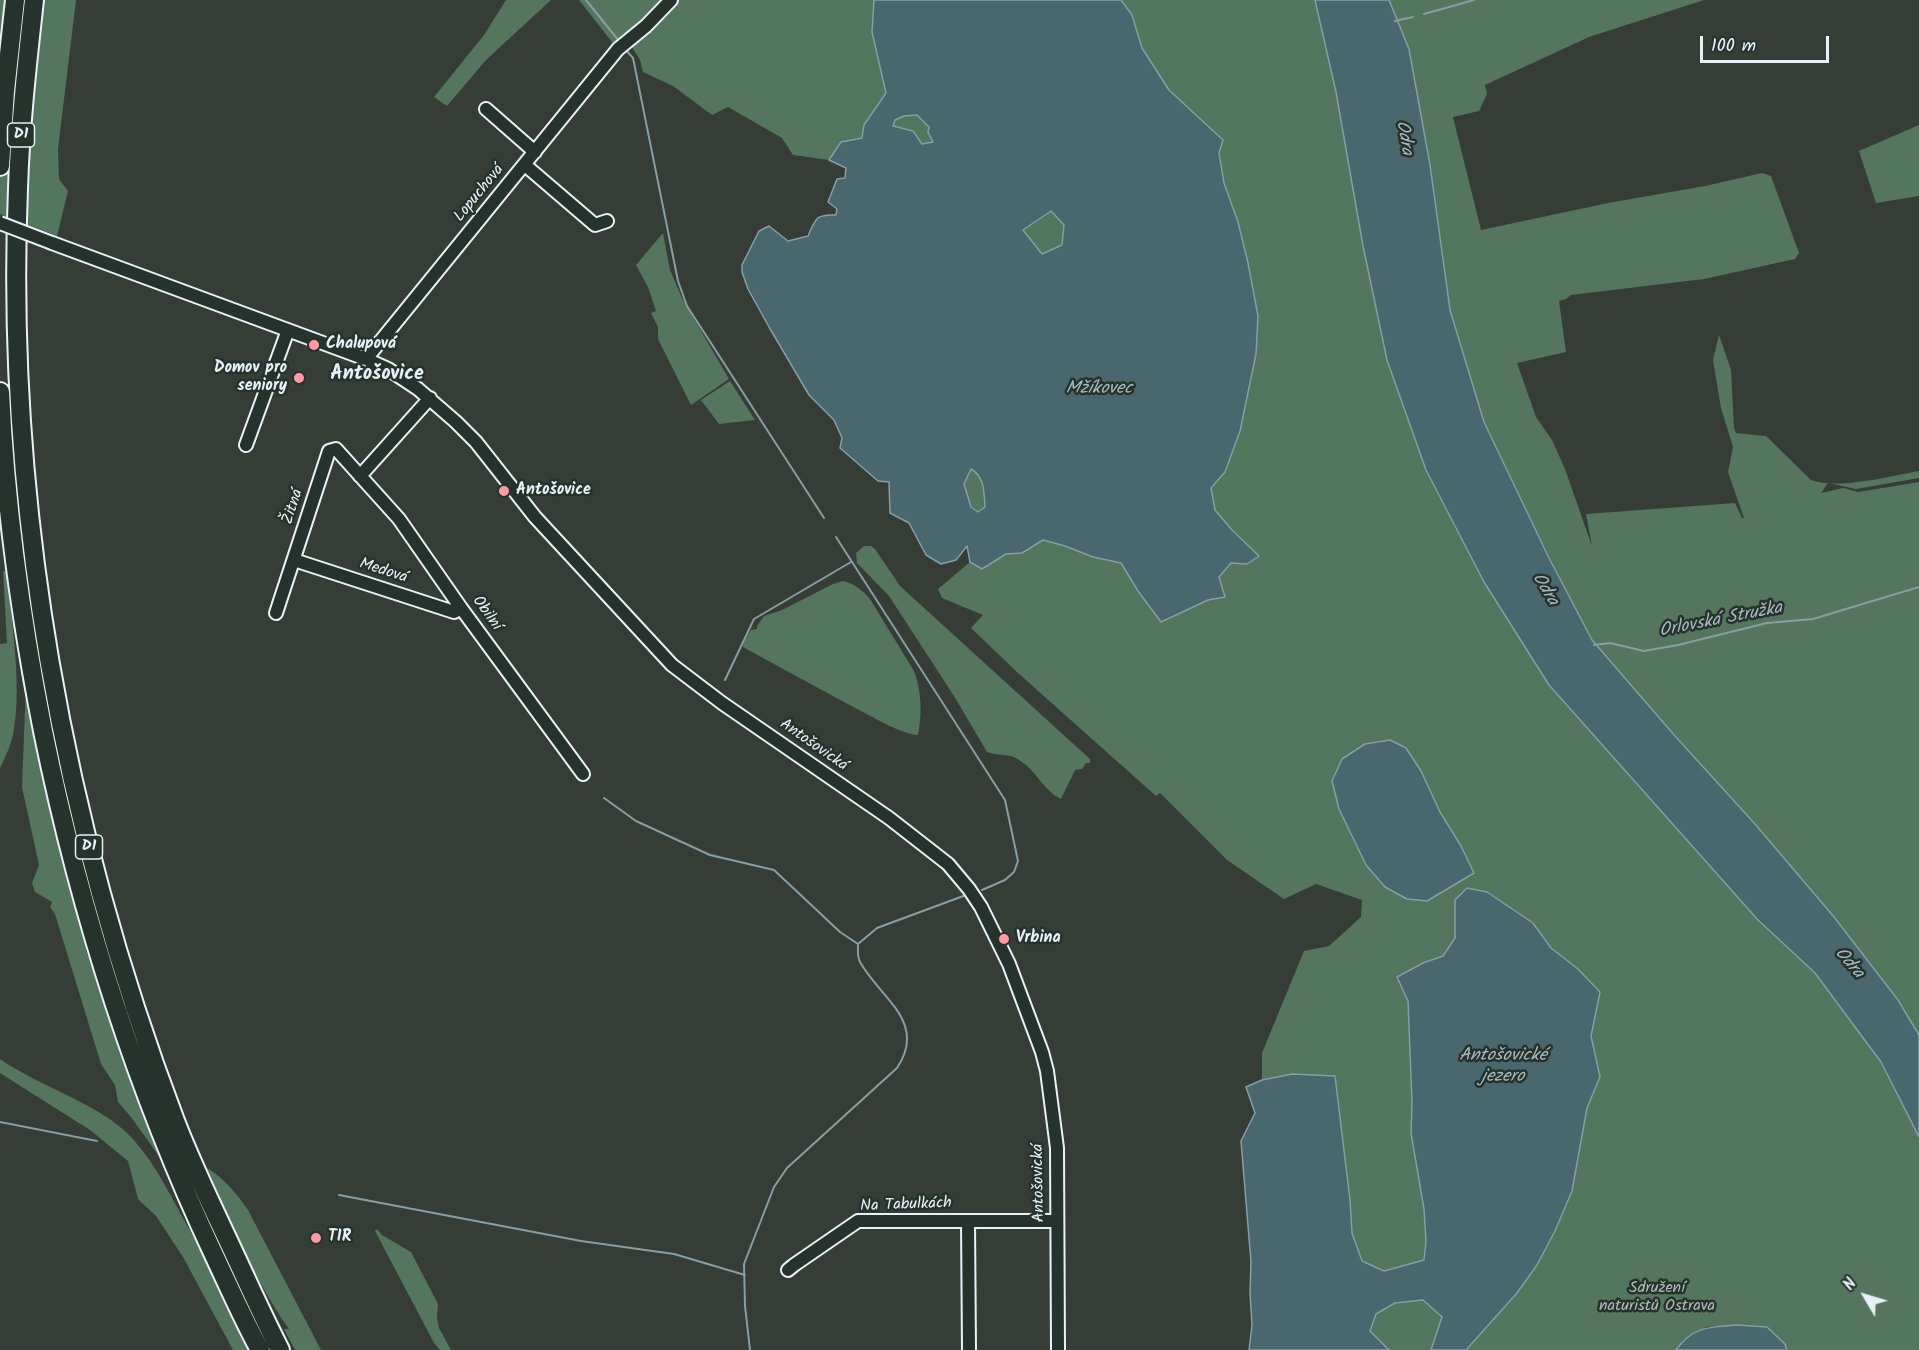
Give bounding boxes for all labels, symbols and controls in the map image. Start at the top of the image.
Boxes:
scale bar [1703,24,1832,62]
text: 100 m [1711,32,1756,61]
water label: Odra [1389,119,1417,157]
road number: D1 [8,123,34,147]
street label: Lopuchová [451,161,509,227]
place label: Chalupová [326,335,396,355]
marker: Chalupová [307,338,321,352]
place label: Domov pro seniory [214,359,287,397]
district label: Antošovice [330,364,424,388]
marker: Domov pro seniory [292,371,306,385]
water label: Mžíkovec [1066,379,1132,401]
place label: Antošovice [516,481,591,501]
marker: Antošovice [497,484,511,498]
street label: Žitná [279,487,309,527]
street label: Medová [357,555,409,589]
water label: Odra [1526,570,1562,610]
street label: Obilní [467,593,505,635]
water label: Orlovská Stružka [1658,598,1784,644]
street label: Antošovická [775,716,851,776]
road number: D1 [76,835,103,859]
place label: Vrbina [1016,929,1061,949]
marker: Vrbina [997,932,1011,946]
water label: Odra [1829,944,1867,984]
water label: Antošovické jezero [1459,1046,1547,1088]
street label: Antošovická [1030,1144,1050,1222]
street label: Na Tabulkách [860,1195,952,1217]
place label: TIR [328,1228,351,1248]
marker: TIR [309,1231,323,1245]
north arrow [1835,1266,1895,1326]
text: N [1837,1273,1863,1296]
park label: Sdružení naturistů Ostrava [1599,1279,1715,1317]

